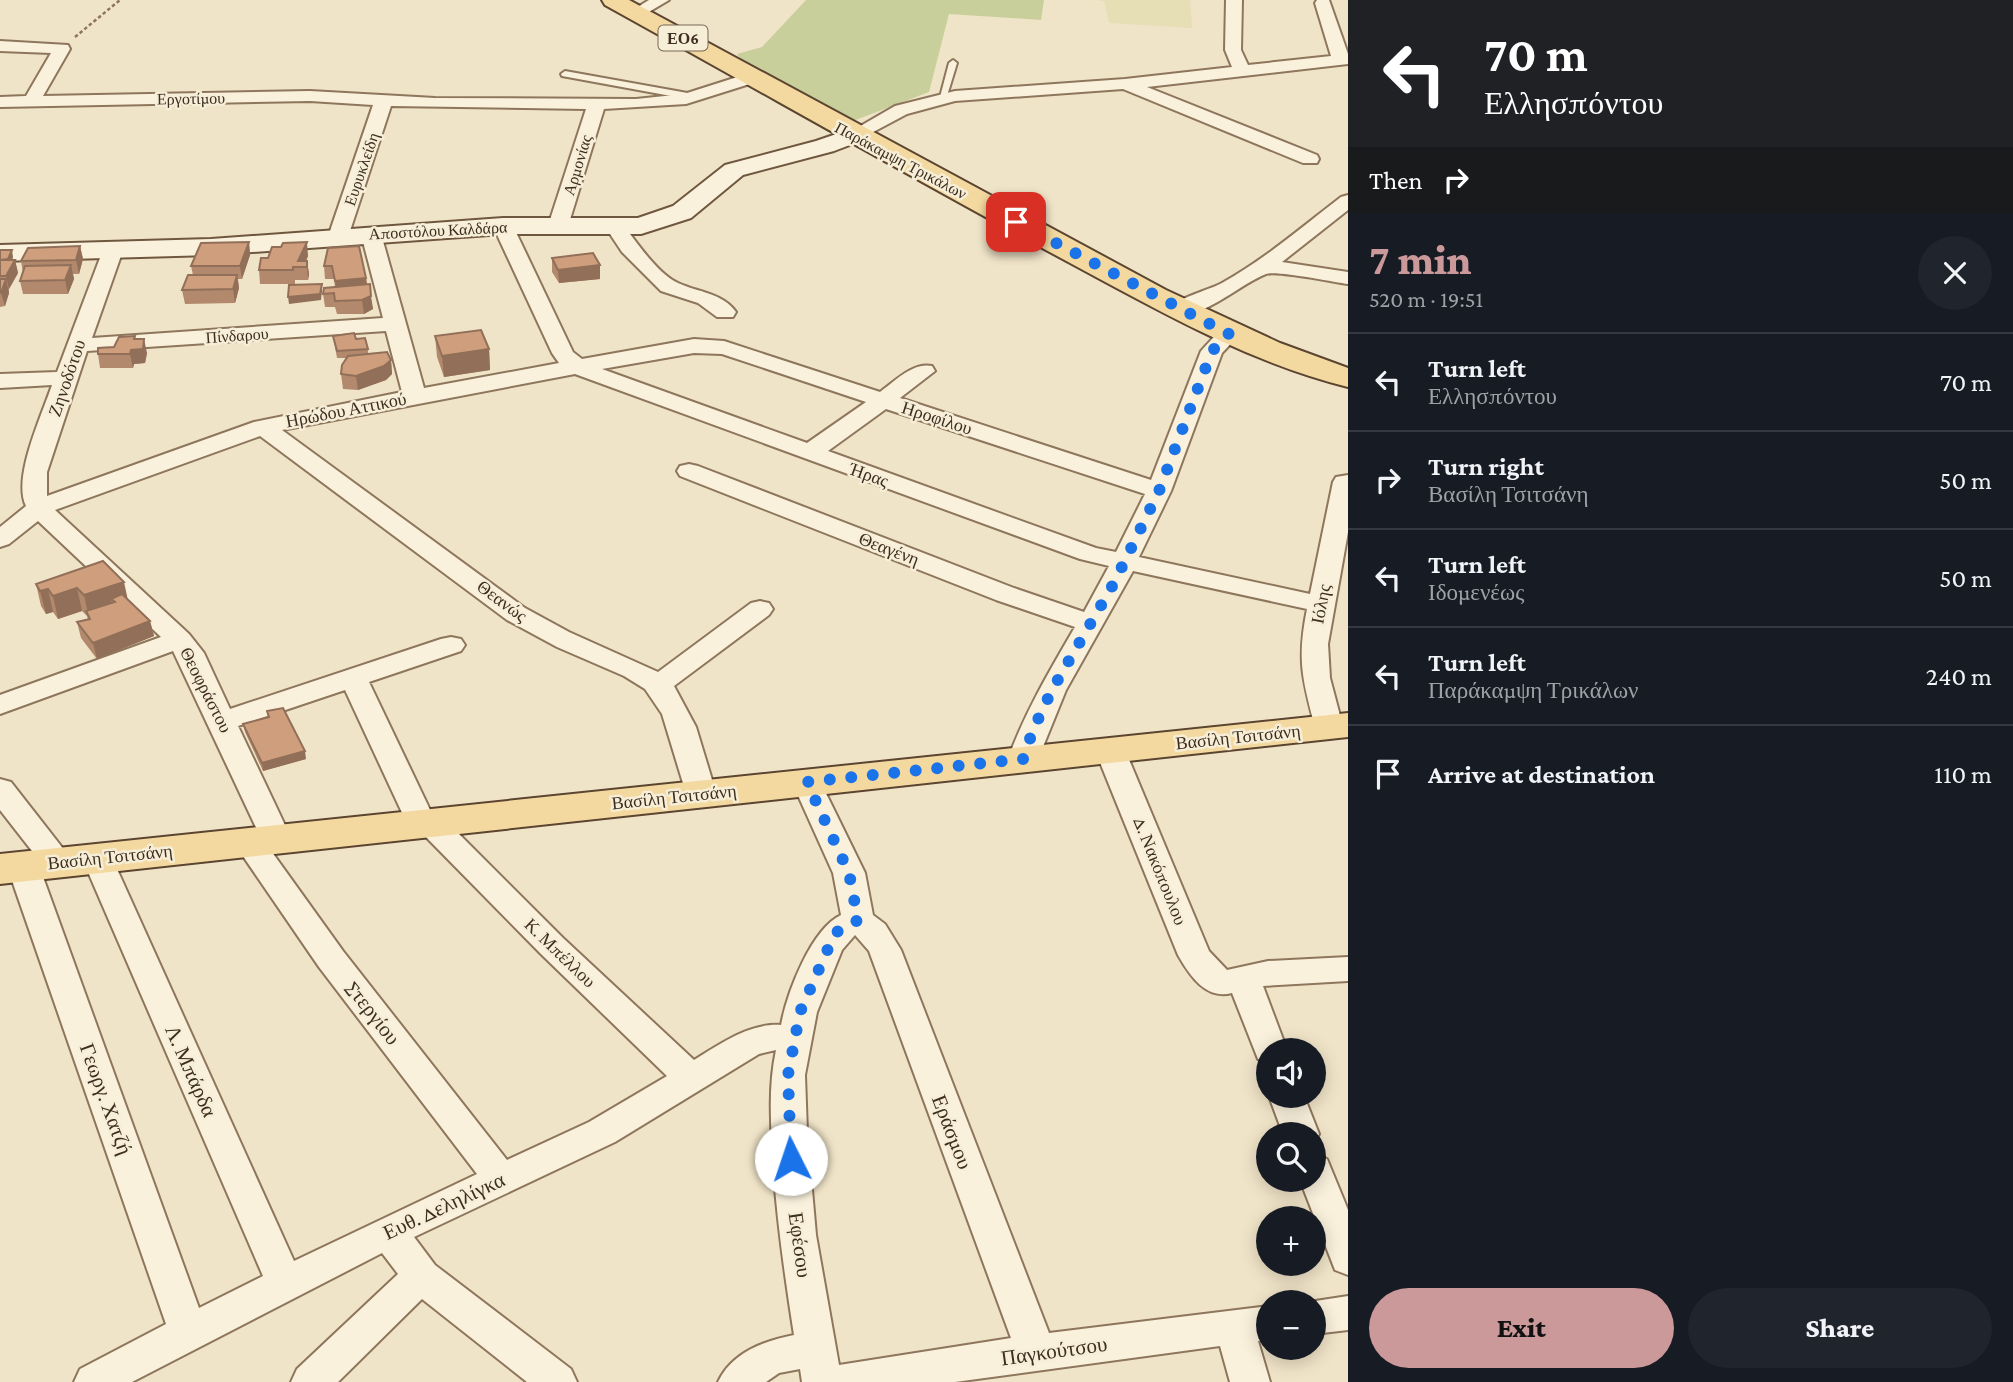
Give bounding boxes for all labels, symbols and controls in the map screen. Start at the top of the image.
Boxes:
road number: ΕΟ6 [658,26,708,50]
text: 70 m [1484,27,1588,82]
icon: left [1369,28,1460,119]
text: Ελλησπόντου [1484,85,1663,121]
street label: Εργοτίμου [157,89,225,109]
street label: Παράκαμψη Τρικάλων [832,119,969,203]
street label: Ευρυκλείδη [341,130,383,208]
street label: Αρμονίας [560,132,596,198]
icon: right [1437,161,1475,199]
text: Then [1369,166,1423,195]
pin [986,192,1046,252]
icon: arrive [997,203,1035,241]
street label: Αποστόλου Καλδάρα [368,218,508,244]
text: 7 min [1369,236,1472,283]
button: close [1918,236,1992,310]
text: 520 m · 19:51 [1369,286,1483,312]
street label: Πίνδαρου [205,325,269,347]
street label: Ζηνοδότου [44,337,90,419]
text: Turn left [1428,354,1526,383]
icon: left [1369,363,1407,401]
text: 70 m [1940,368,1992,397]
text: Ελλησπόντου [1428,383,1557,409]
street label: Ηρώδου Αττικού [284,388,408,432]
street label: Ηροφίλου [899,397,975,439]
text: Turn right [1428,452,1544,481]
street label: Ήρας [846,458,891,491]
icon: right [1369,461,1407,499]
text: 50 m [1939,466,1992,495]
text: Βασίλη Τσιτσάνη [1428,481,1588,507]
street label: Θεαγένη [856,528,922,570]
text: Turn left [1428,550,1526,579]
icon: left [1369,559,1407,597]
text: 50 m [1939,564,1992,593]
street label: Θεανώς [473,576,531,626]
text: Ιδομενέως [1428,579,1524,605]
street label: Ιόλης [1307,582,1335,626]
street label: Θεοφράστου [176,644,236,736]
text: Turn left [1428,648,1526,677]
icon: left [1369,657,1407,695]
text: 240 m [1926,662,1992,691]
text: Παράκαμψη Τρικάλων [1428,677,1639,703]
street label: Βασίλη Τσιτσάνη [1175,720,1301,754]
icon: arrive [1369,755,1407,793]
text: Arrive at destination [1428,760,1655,789]
text: 110 m [1934,760,1992,789]
street label: Βασίλη Τσιτσάνη [611,780,737,814]
street label: Δ. Νακόπουλου [1129,814,1191,928]
street label: Βασίλη Τσιτσάνη [47,840,173,874]
street label: Κ. Μπέλλου [520,914,600,992]
street label: Στεργίου [341,977,405,1049]
street label: Λ. Μπάρδα [160,1021,222,1121]
map controls [1256,1038,1326,1360]
button: sound [1256,1038,1326,1108]
street label: Γεωργ. Χατζή [75,1040,137,1158]
street label: Εράσμου [927,1091,977,1173]
position arrow [754,1122,828,1196]
button: search [1256,1122,1326,1192]
street label: Ευθ. Δεληλίγκα [379,1167,509,1245]
button: + [1256,1206,1326,1276]
street label: Εφέσου [784,1211,816,1279]
button: Exit [1369,1288,1674,1368]
button: Share [1688,1288,1992,1368]
button: − [1256,1290,1326,1360]
street label: Παγκούτσου [999,1332,1109,1370]

